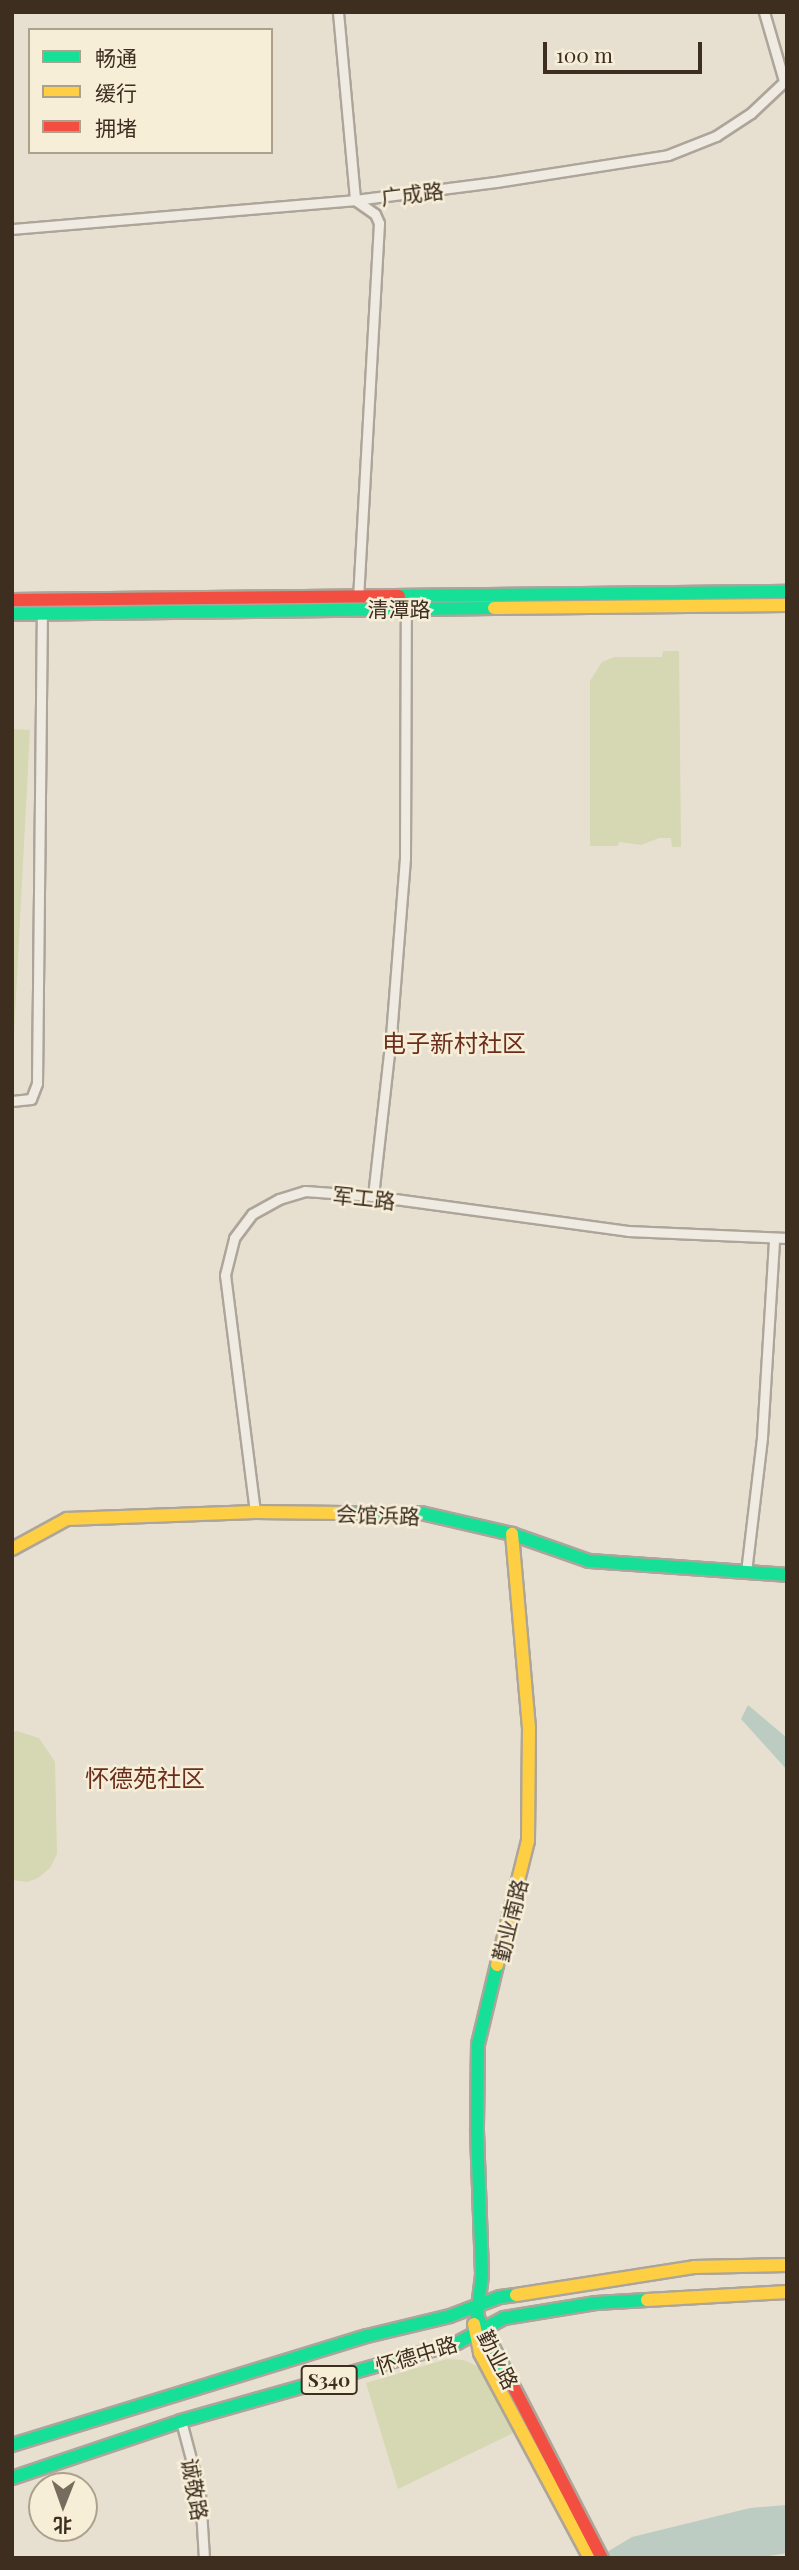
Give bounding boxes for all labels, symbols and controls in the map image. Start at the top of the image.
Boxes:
legend [28,28,273,154]
scale bar [547,28,706,72]
text: 100 m [556,40,613,68]
text: 畅通 [95,43,137,71]
text: 缓行 [95,78,137,106]
text: 拥堵 [95,113,137,141]
street label: 广成路 [379,177,445,209]
street label: 清潭路 [368,595,430,621]
district label: 电子新村社区 [382,1029,526,1057]
street label: 军工路 [331,1181,397,1213]
street label: 会馆浜路 [336,1500,420,1528]
district label: 怀德苑社区 [85,1764,205,1792]
street label: 勤业南路 [487,1876,531,1964]
street label: 勤业路 [473,2325,525,2393]
street label: 怀德中路 [372,2330,460,2378]
road number: S340 [299,2364,359,2396]
street label: 诚敬路 [178,2456,214,2522]
north arrow [28,2472,98,2542]
text: 北 [53,2513,72,2539]

